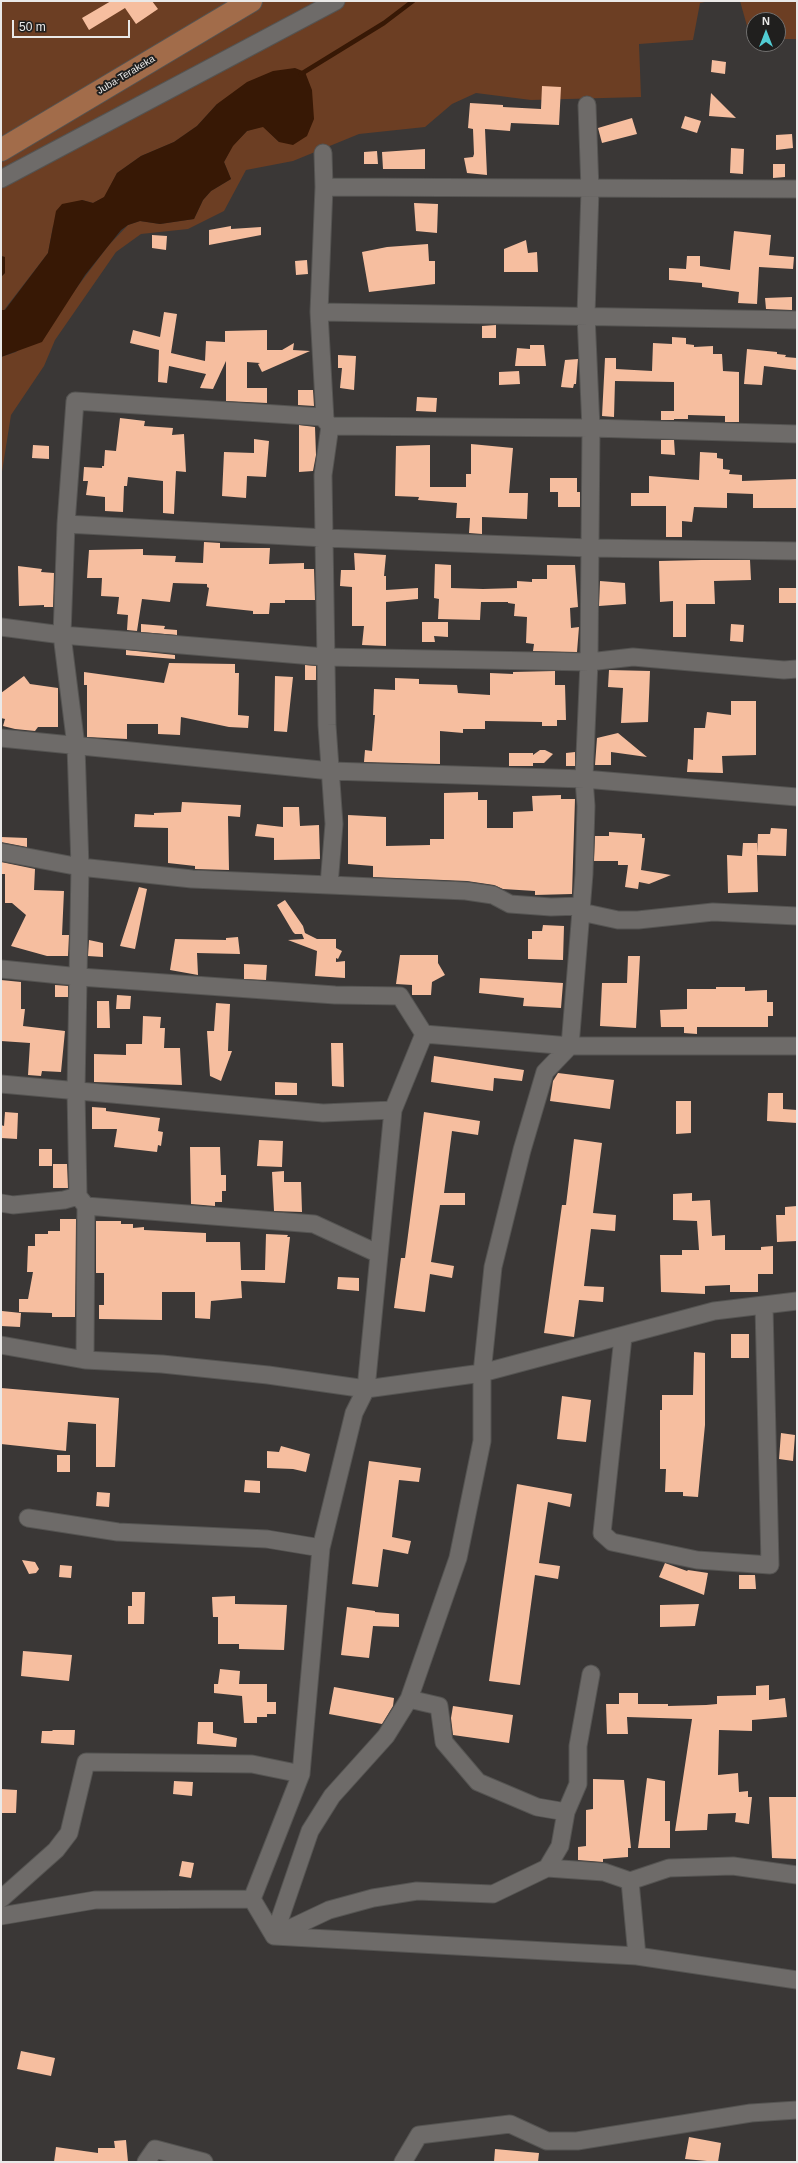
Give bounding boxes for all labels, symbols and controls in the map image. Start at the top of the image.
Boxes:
scale bar [14,12,132,38]
north arrow [746,12,786,52]
text: N [762,15,770,27]
text: 50 m [19,20,46,34]
street label: Juba-Terakeka [95,53,157,97]

